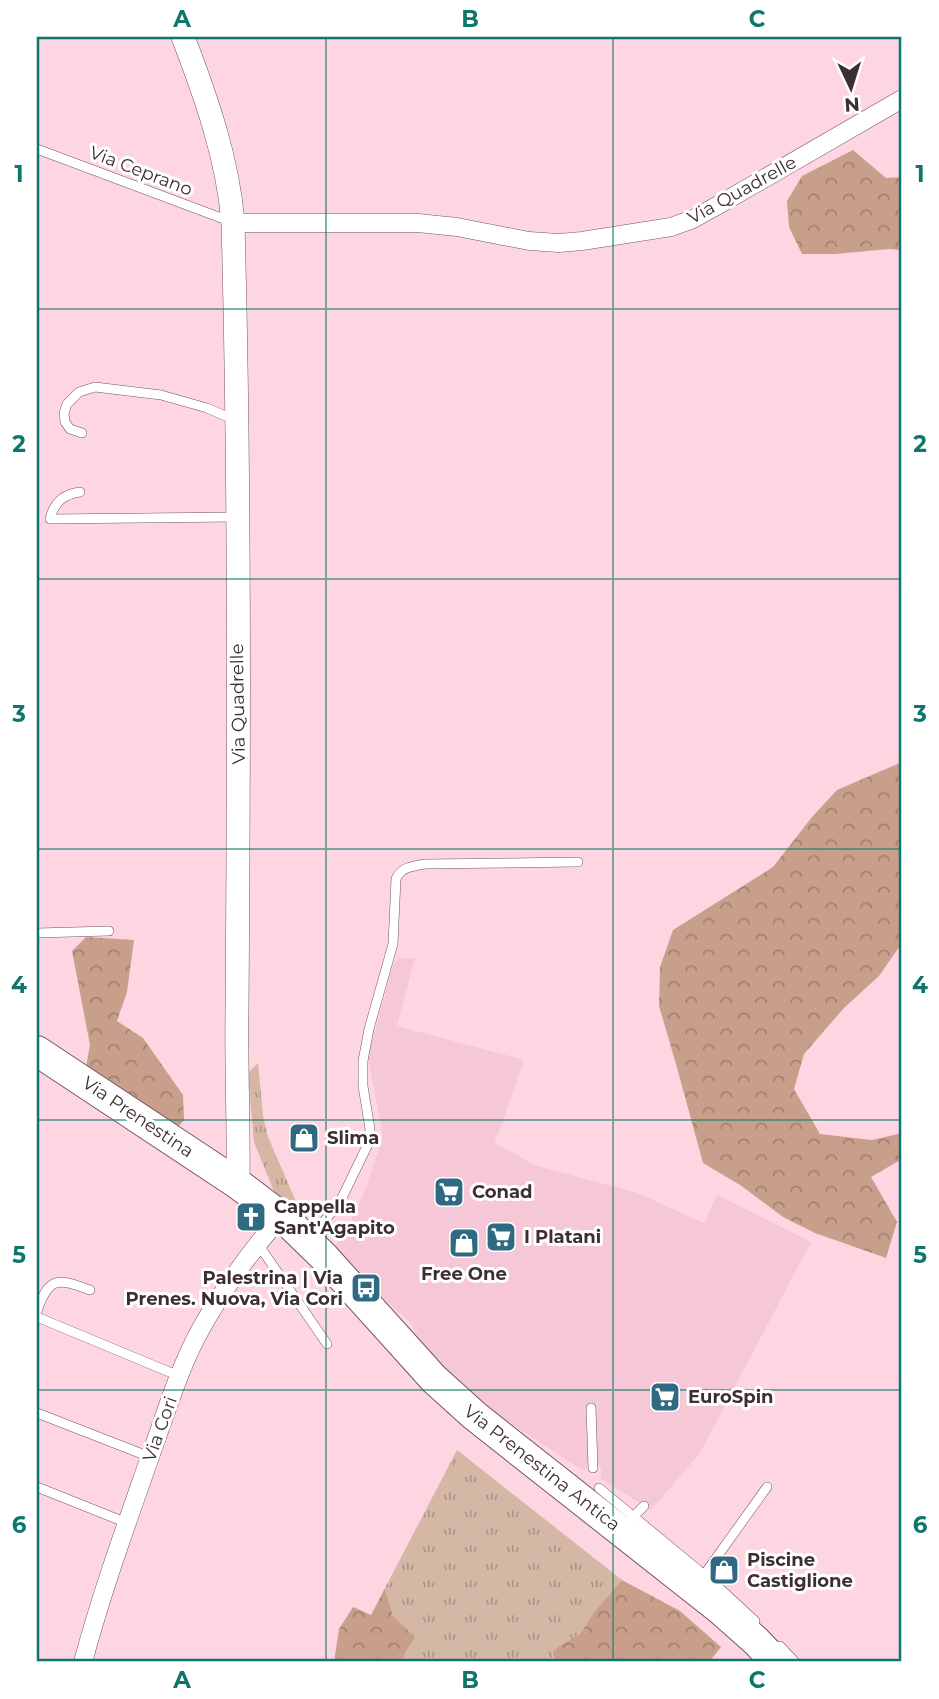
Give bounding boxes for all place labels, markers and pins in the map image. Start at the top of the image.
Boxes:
shop icon: Slima [287,1121,321,1155]
place label: Slima [327,1127,379,1149]
supermarket icon: Conad [432,1175,466,1209]
place label: Conad [472,1181,533,1203]
place label: Cappella Sant'Agapito [274,1196,395,1239]
church icon: Cappella Sant'Agapito [234,1200,268,1234]
supermarket icon: I Platani [484,1220,518,1254]
shop icon: Free One [447,1226,481,1260]
place label: I Platani [524,1226,601,1248]
place label: Free One [421,1263,507,1285]
place label: Palestrina | Via Prenes. Nuova, Via Cori [126,1267,343,1310]
bus stop icon: Palestrina | Via Prenes. Nuova, Via Cori [349,1271,383,1305]
supermarket icon: EuroSpin [648,1380,682,1414]
place label: EuroSpin [688,1386,774,1408]
place label: Piscine Castiglione [747,1549,853,1592]
shop icon: Piscine Castiglione [707,1553,741,1587]

